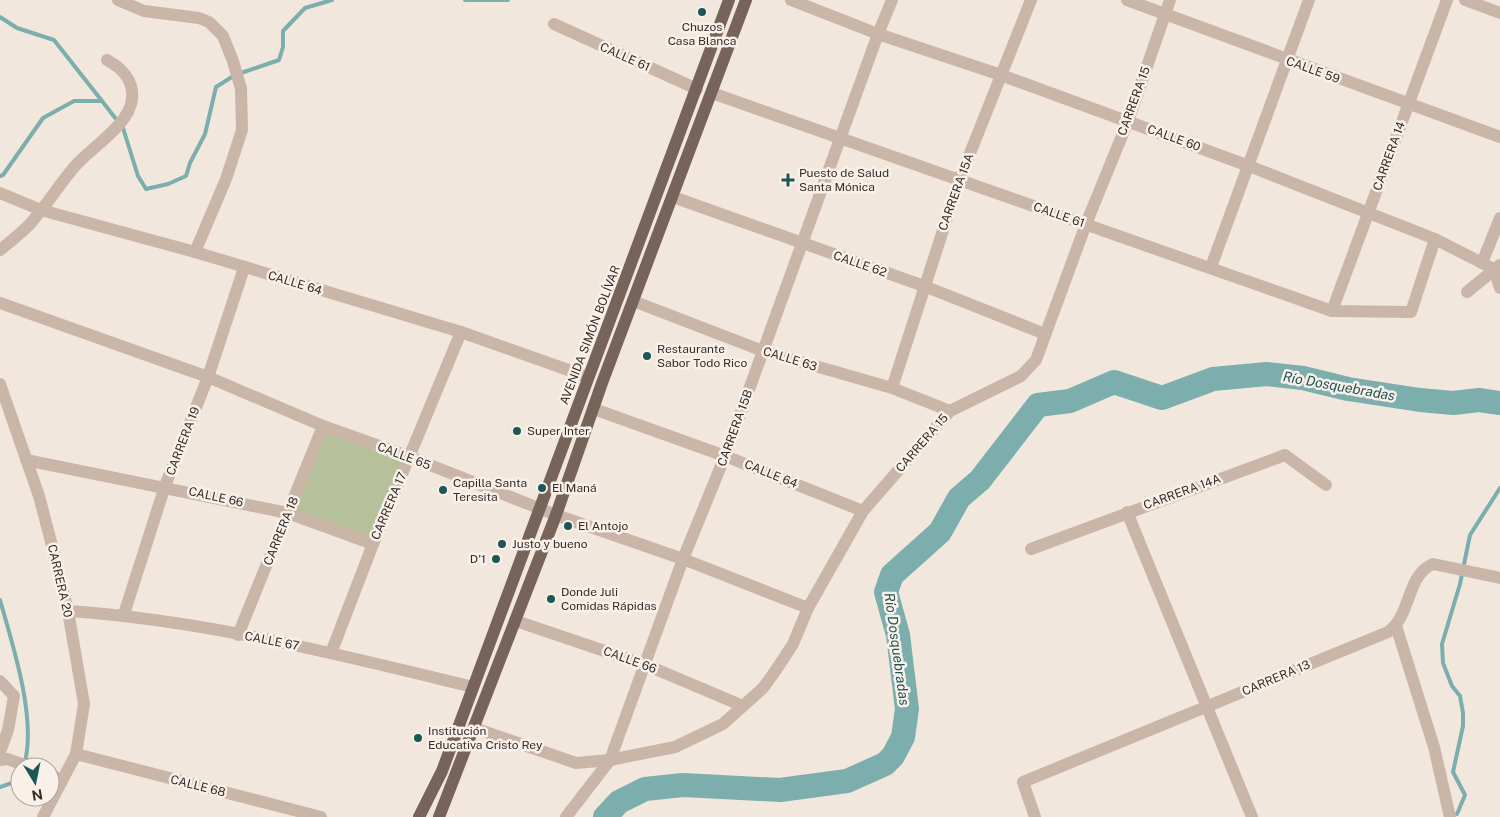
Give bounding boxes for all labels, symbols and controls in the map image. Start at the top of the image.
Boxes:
marker: Chuzos Casa Blanca [696,6,708,18]
place label: Chuzos Casa Blanca [668,20,736,48]
street label: CALLE 61 [598,40,652,74]
street label: CALLE 59 [1284,54,1342,86]
street label: CARRERA 15 [1115,64,1153,137]
street label: CARRERA 14 [1370,119,1408,192]
street label: CALLE 60 [1145,122,1203,154]
street label: CARRERA 15A [936,151,977,232]
place label: Puesto de Salud Santa Mónica [799,166,889,194]
marker: Puesto de Salud Santa Mónica [781,173,795,187]
street label: CALLE 61 [1032,200,1086,230]
street label: CALLE 62 [831,248,889,280]
street label: AVENIDA SIMÓN BOLÍVAR [557,263,623,407]
street label: CALLE 64 [266,268,324,298]
place label: Restaurante Sabor Todo Rico [657,342,748,370]
street label: CALLE 63 [761,344,819,374]
marker: Restaurante Sabor Todo Rico [641,350,653,362]
water label: Río Dosquebradas [1282,368,1396,404]
street label: CARRERA 15B [715,388,755,468]
street label: CARRERA 19 [163,405,203,477]
street label: CARRERA 15 [893,411,951,475]
place label: Super Inter [527,424,590,438]
marker: Super Inter [511,425,523,437]
street label: CALLE 65 [375,439,433,473]
street label: CALLE 64 [742,457,800,491]
street label: CARRERA 17 [368,470,410,542]
street label: CARRERA 14A [1142,471,1223,512]
place label: Capilla Santa Teresita [453,476,527,504]
place label: El Maná [552,481,597,495]
marker: El Maná [536,482,548,494]
street label: CALLE 66 [187,484,245,510]
marker: Capilla Santa Teresita [437,484,449,496]
street label: CARRERA 18 [261,494,301,567]
place label: El Antojo [578,519,628,533]
marker: El Antojo [562,520,574,532]
place label: Justo y bueno [512,537,588,551]
marker: Justo y bueno [496,538,508,550]
street label: CARRERA 20 [45,543,75,619]
place label: D'1 [470,552,486,566]
marker: D'1 [490,553,502,565]
place label: Donde Juli Comidas Rápidas [561,585,657,613]
water label: Río Dosquebradas [881,592,913,706]
marker: Donde Juli Comidas Rápidas [545,593,557,605]
street label: CALLE 67 [244,629,300,653]
street label: CALLE 66 [601,644,659,676]
street label: CARRERA 13 [1240,657,1312,699]
place label: Institución Educativa Cristo Rey [428,724,543,752]
marker: Institución Educativa Cristo Rey [412,732,424,744]
north arrow [10,757,60,807]
street label: CALLE 68 [169,772,227,800]
text: N [30,786,44,804]

